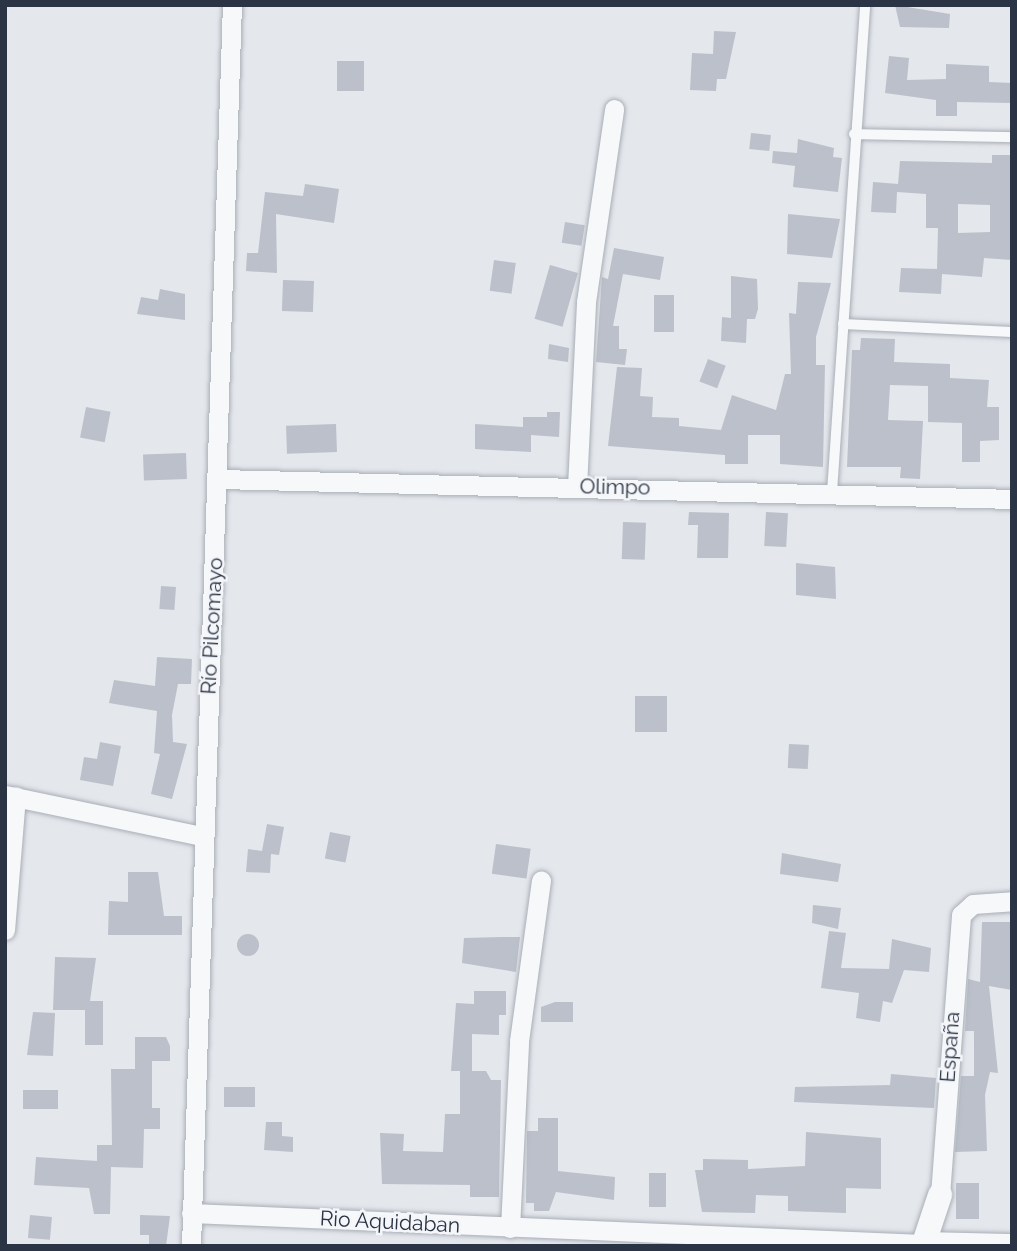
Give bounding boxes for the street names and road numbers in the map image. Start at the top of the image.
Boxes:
street label: Olimpo [579,474,651,500]
street label: Río Pilcomayo [196,557,228,695]
street label: España [935,1011,965,1083]
street label: Rio Aquidaban [319,1206,461,1238]

